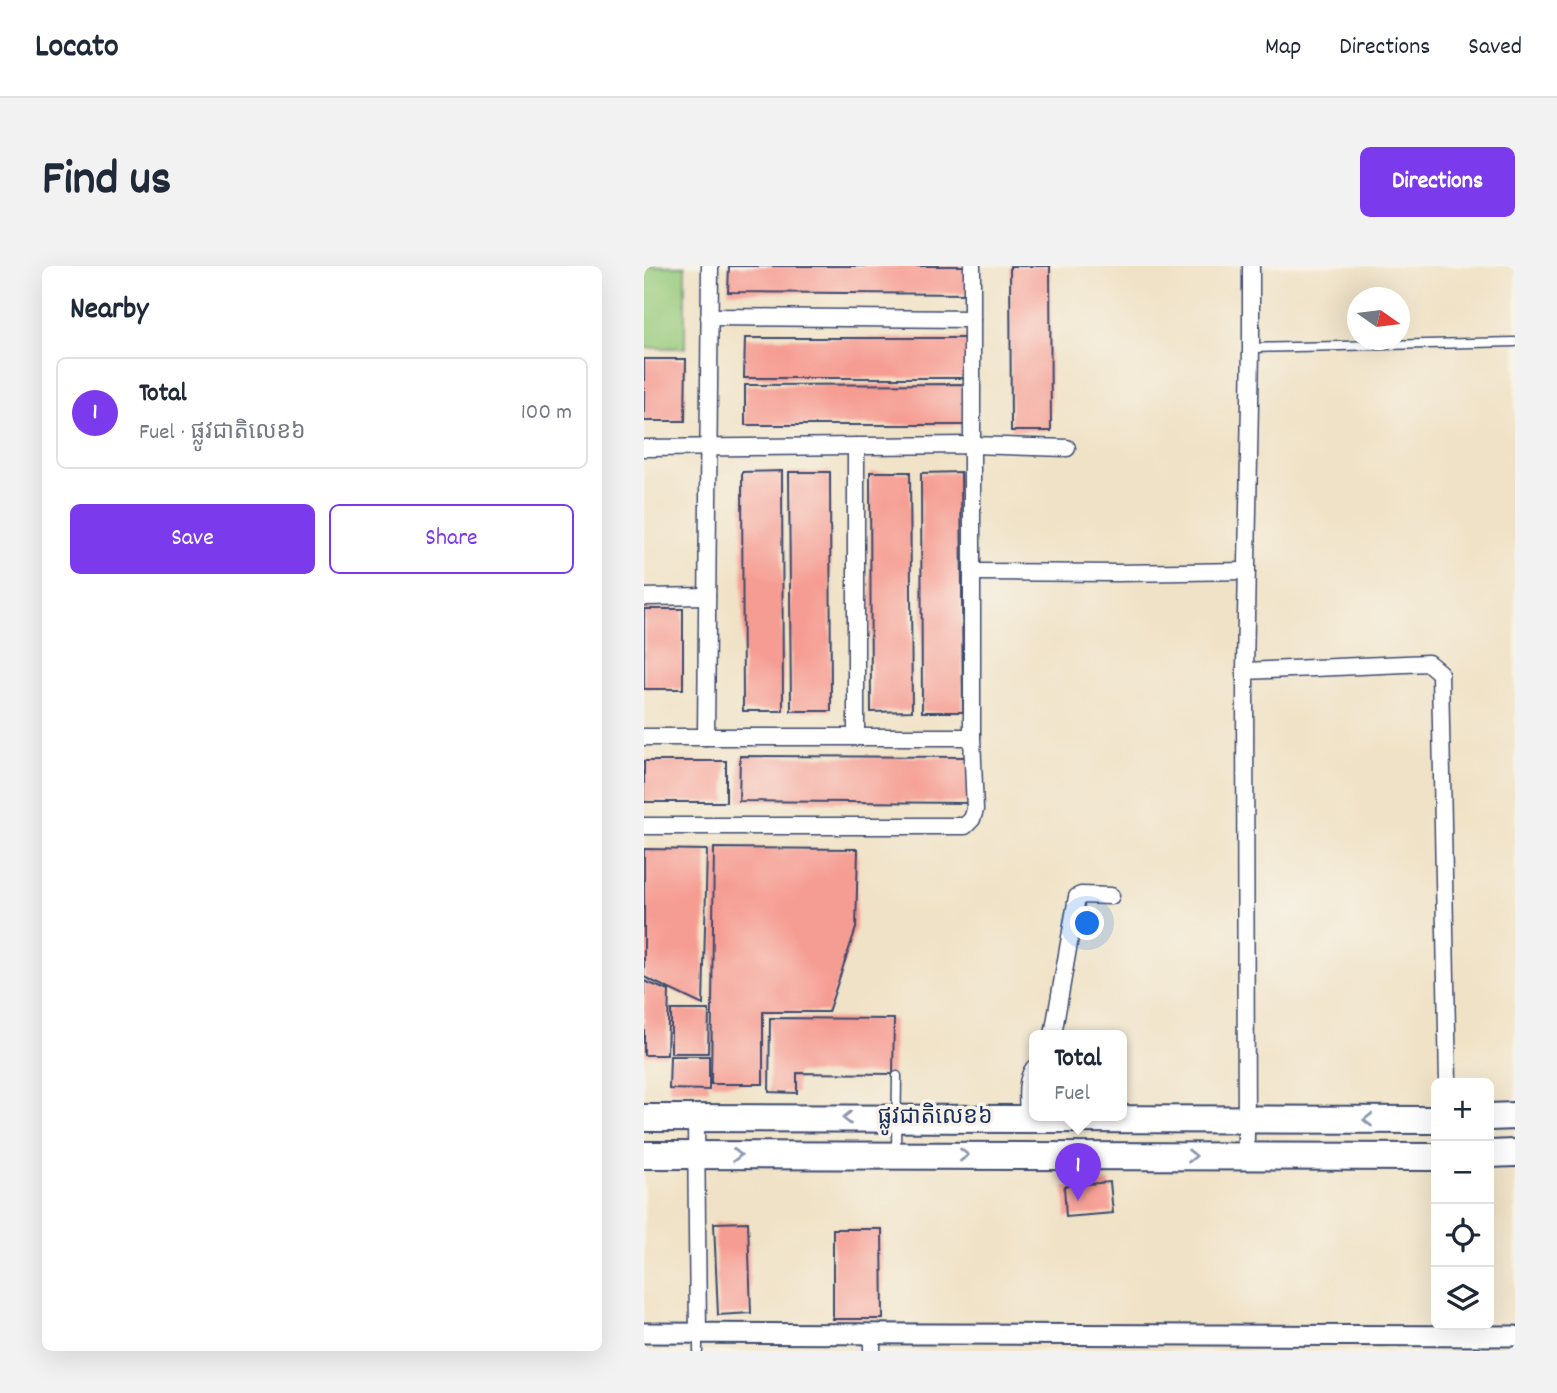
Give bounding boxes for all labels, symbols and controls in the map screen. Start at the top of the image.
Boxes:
text: Locato [35,25,119,72]
text: Map [1265,31,1301,65]
text: Directions [1339,31,1430,65]
text: Saved [1468,31,1522,65]
text: Find us [42,147,171,217]
button: Directions [1360,147,1515,217]
north arrow [1347,287,1410,350]
text: Nearby [70,290,148,333]
text: Total [139,376,187,413]
text: 1 [92,397,98,430]
text: 100 m [521,397,572,430]
text: Fuel · ផ្លូវជាតិលេខ៦ [139,417,306,450]
button: Save [70,504,315,574]
button: Share [329,504,574,574]
your location [1070,906,1104,940]
popup [1029,1030,1127,1121]
text: Total [1054,1041,1102,1078]
text: Fuel [1054,1078,1090,1111]
map controls [1431,1078,1494,1330]
button: + [1431,1078,1494,1141]
street label: ផ្លូវជាតិលេខ៦ [877,1102,993,1136]
one-way arrow [841,1110,851,1126]
one-way arrow [1362,1112,1373,1128]
button: − [1431,1141,1494,1204]
pin: 1 [1055,1143,1101,1201]
one-way arrow [732,1147,742,1163]
one-way arrow [959,1147,970,1163]
one-way arrow [1187,1148,1197,1164]
button: locate [1431,1204,1494,1267]
button: layers [1431,1267,1494,1330]

